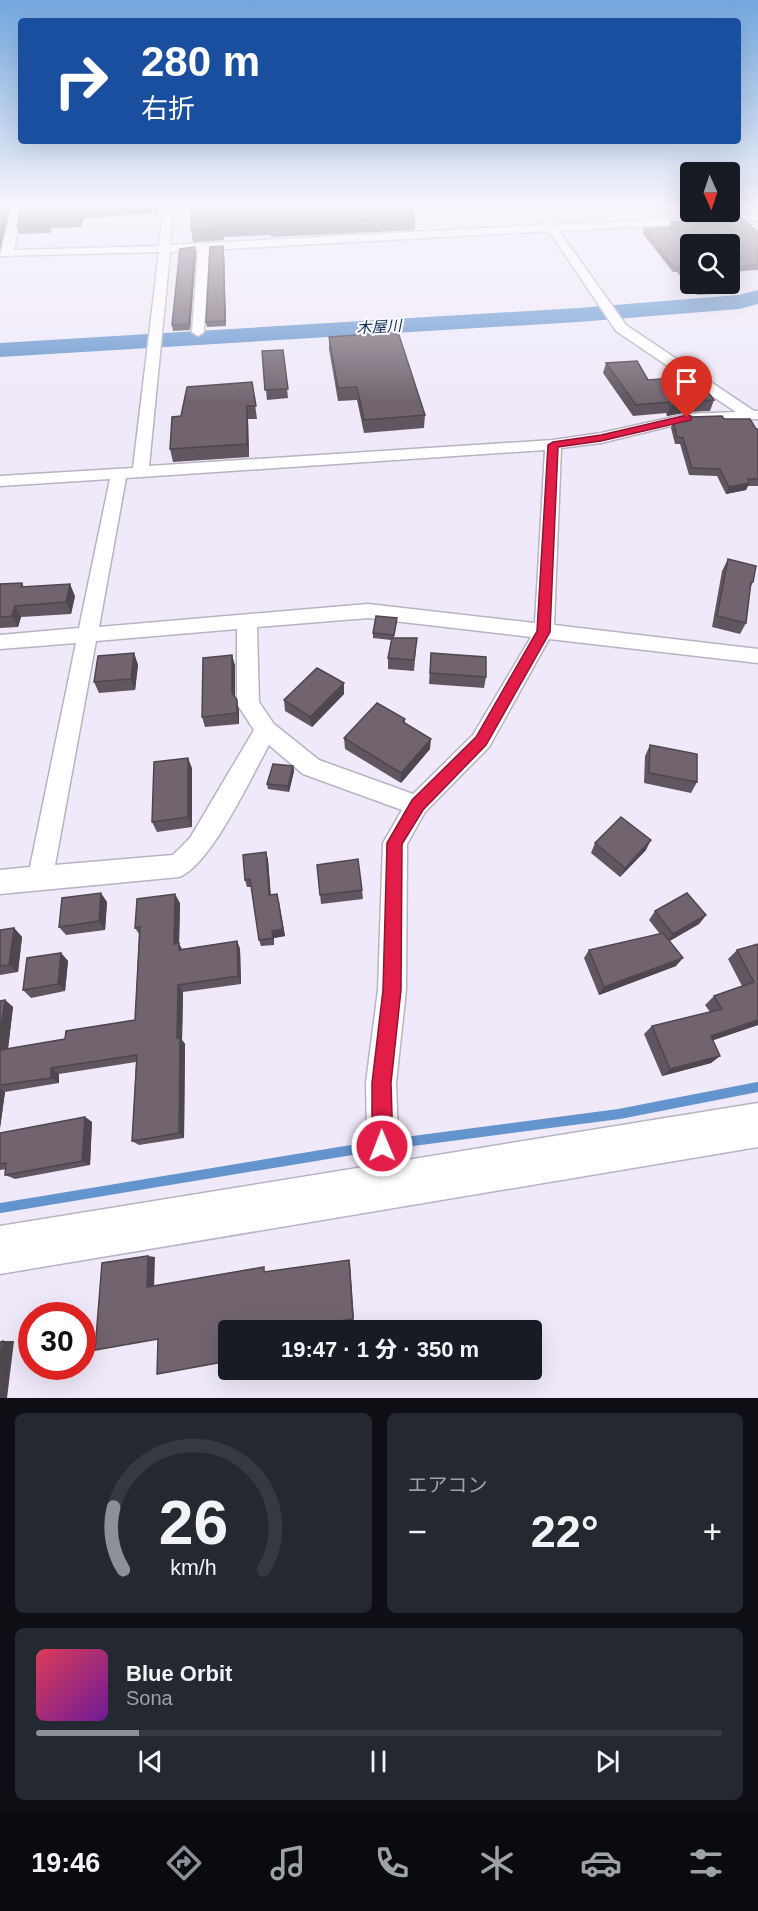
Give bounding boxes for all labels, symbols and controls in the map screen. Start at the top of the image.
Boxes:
text: 280 m [141,38,260,85]
icon: right [42,42,120,120]
text: 右折 [141,94,195,124]
north arrow [680,162,740,222]
map controls [680,162,740,294]
button: search [680,234,740,294]
water label: 木屋川 [356,317,404,336]
pin [661,356,712,418]
icon: arrive [670,365,703,398]
position arrow [350,1114,414,1178]
speed limit sign: 30 [18,1302,96,1380]
text: 19:47 · 1 分 · 350 m [281,1337,479,1362]
text: エアコン [408,1474,488,1496]
text: 26 [159,1488,228,1557]
text: 22° [531,1506,599,1557]
text: − [408,1513,427,1550]
text: + [703,1513,722,1550]
text: km/h [170,1556,216,1580]
text: Blue Orbit [126,1661,232,1686]
text: Sona [126,1687,173,1709]
icon: previous [134,1745,167,1778]
icon: pause [362,1745,395,1778]
icon: next [591,1745,624,1778]
icon: directions [163,1842,205,1884]
icon: music [267,1842,309,1884]
icon: phone [371,1842,413,1884]
icon: climate [476,1842,518,1884]
icon: car [580,1842,622,1884]
icon: filters [685,1842,727,1884]
text: 19:46 [31,1848,100,1878]

